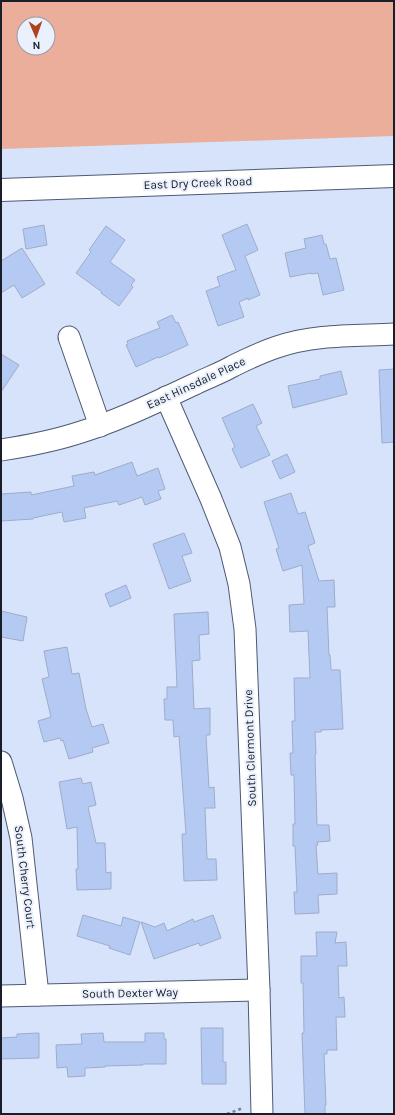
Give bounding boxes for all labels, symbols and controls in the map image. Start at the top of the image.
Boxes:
north arrow [16,16,56,56]
text: N [32,39,41,52]
street label: East Dry Creek Road [143,174,253,192]
street label: East Hinsdale Place [144,354,248,412]
street label: South Clermont Drive [241,689,259,807]
street label: South Cherry Court [12,825,38,930]
street label: South Dexter Way [82,985,179,1001]

